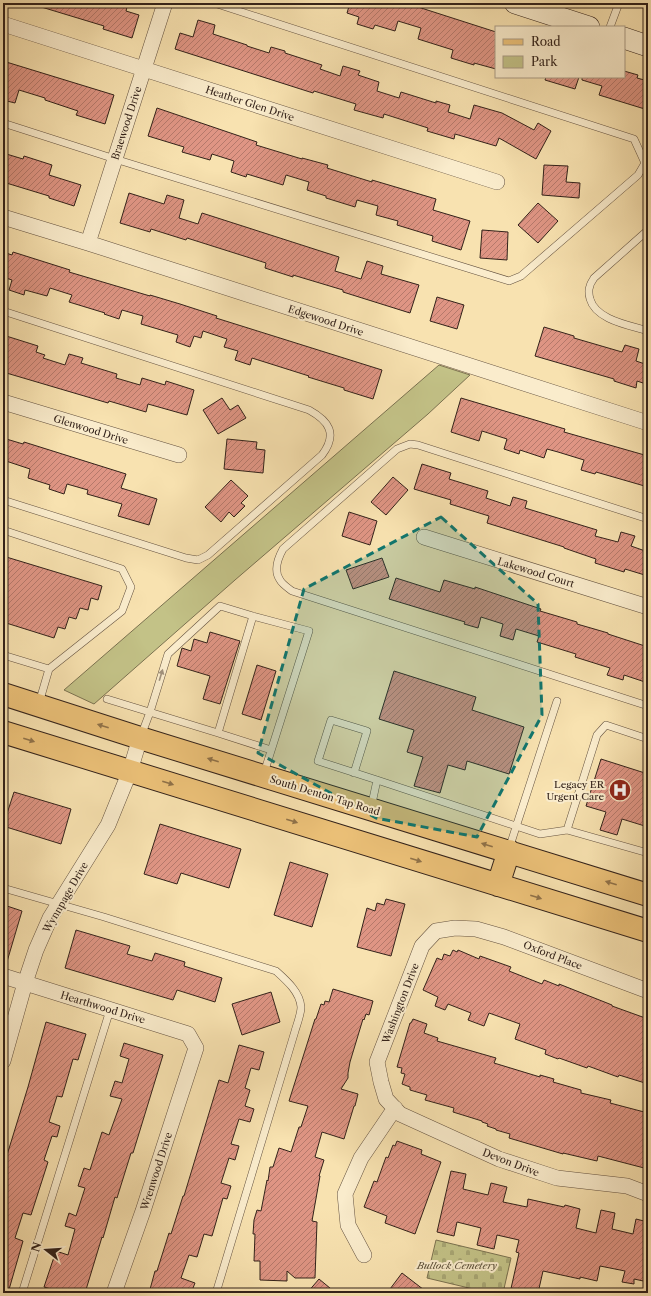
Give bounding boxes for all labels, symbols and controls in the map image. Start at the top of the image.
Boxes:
legend [495,26,625,78]
text: Road [531,34,561,49]
text: Park [531,54,558,69]
street label: Heather Glen Drive [204,83,296,124]
street label: Braewood Drive [108,84,145,162]
street label: Edgewood Drive [286,302,366,339]
street label: Glenwood Drive [52,412,130,447]
street label: Lakewood Court [496,555,576,590]
one-way arrow [158,668,164,680]
one-way arrow [96,723,108,729]
one-way arrow [23,737,35,743]
one-way arrow [206,757,218,763]
street label: South Denton Tap Road [268,773,381,818]
hospital icon: Legacy ER Urgent Care [607,777,633,803]
place label: Legacy ER Urgent Care [546,778,605,803]
one-way arrow [162,780,174,786]
one-way arrow [286,818,298,824]
one-way arrow [480,842,492,848]
one-way arrow [410,857,422,863]
street label: Wynnpage Drive [39,859,91,936]
one-way arrow [604,880,616,886]
one-way arrow [530,894,542,900]
street label: Oxford Place [521,938,585,973]
street label: Washington Drive [379,961,422,1046]
street label: Hearthwood Drive [59,988,147,1027]
street label: Wrenwood Drive [137,1130,175,1213]
street label: Devon Drive [481,1146,541,1179]
north arrow [26,1230,66,1270]
text: N [28,1240,45,1254]
park label: Bullock Cemetery [416,1259,497,1272]

